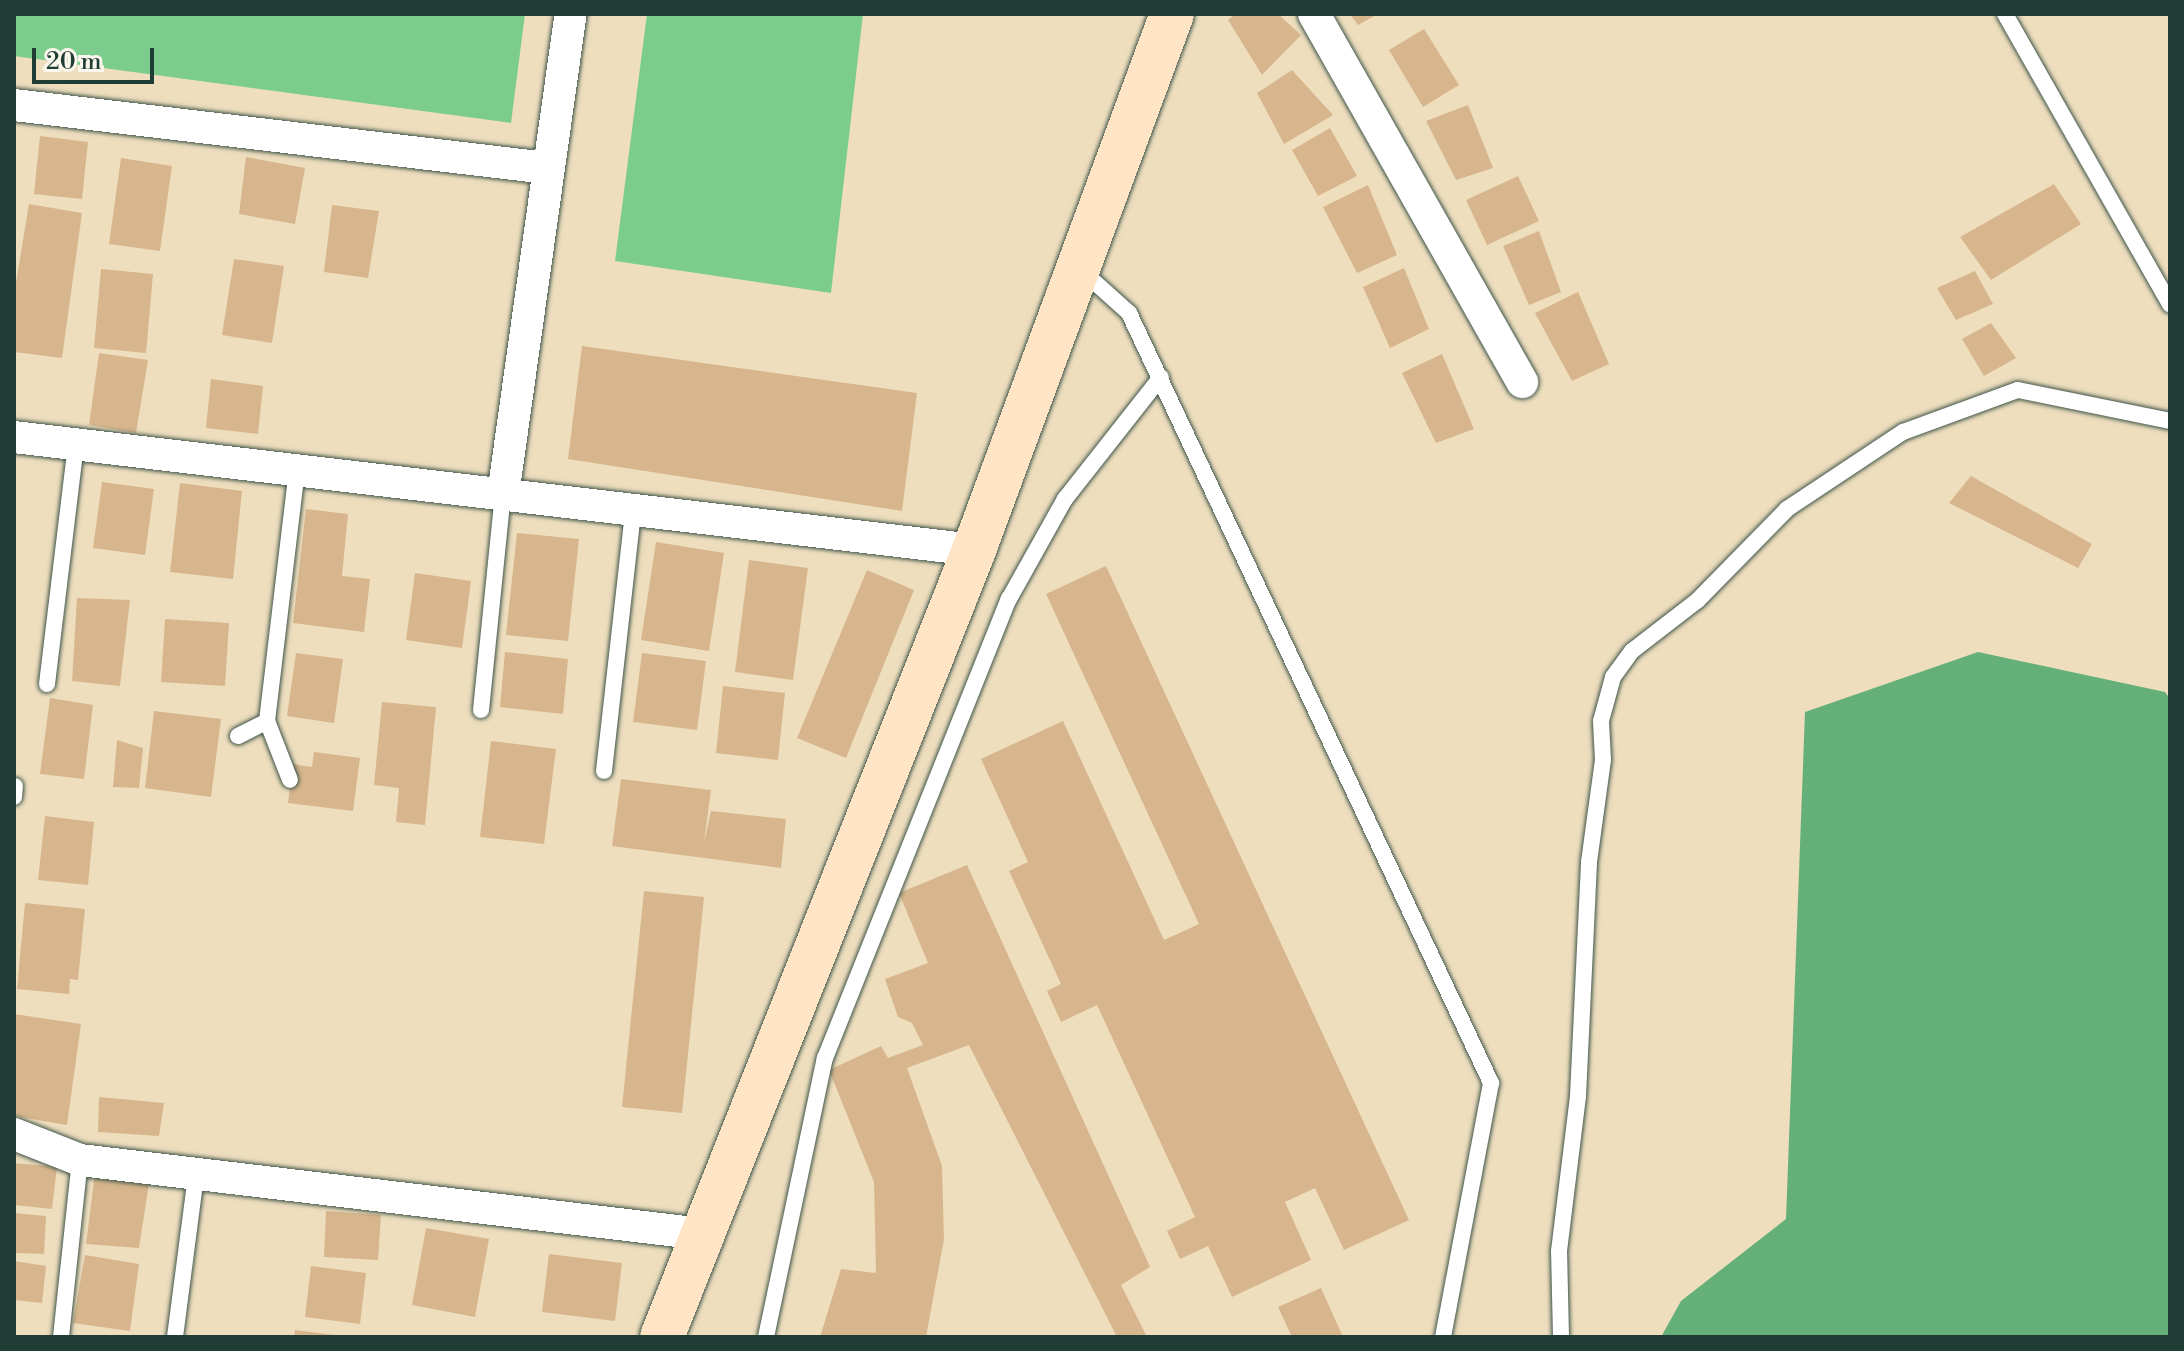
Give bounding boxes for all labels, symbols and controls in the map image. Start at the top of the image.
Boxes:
scale bar [36,32,158,82]
text: 20 m [46,47,102,77]

